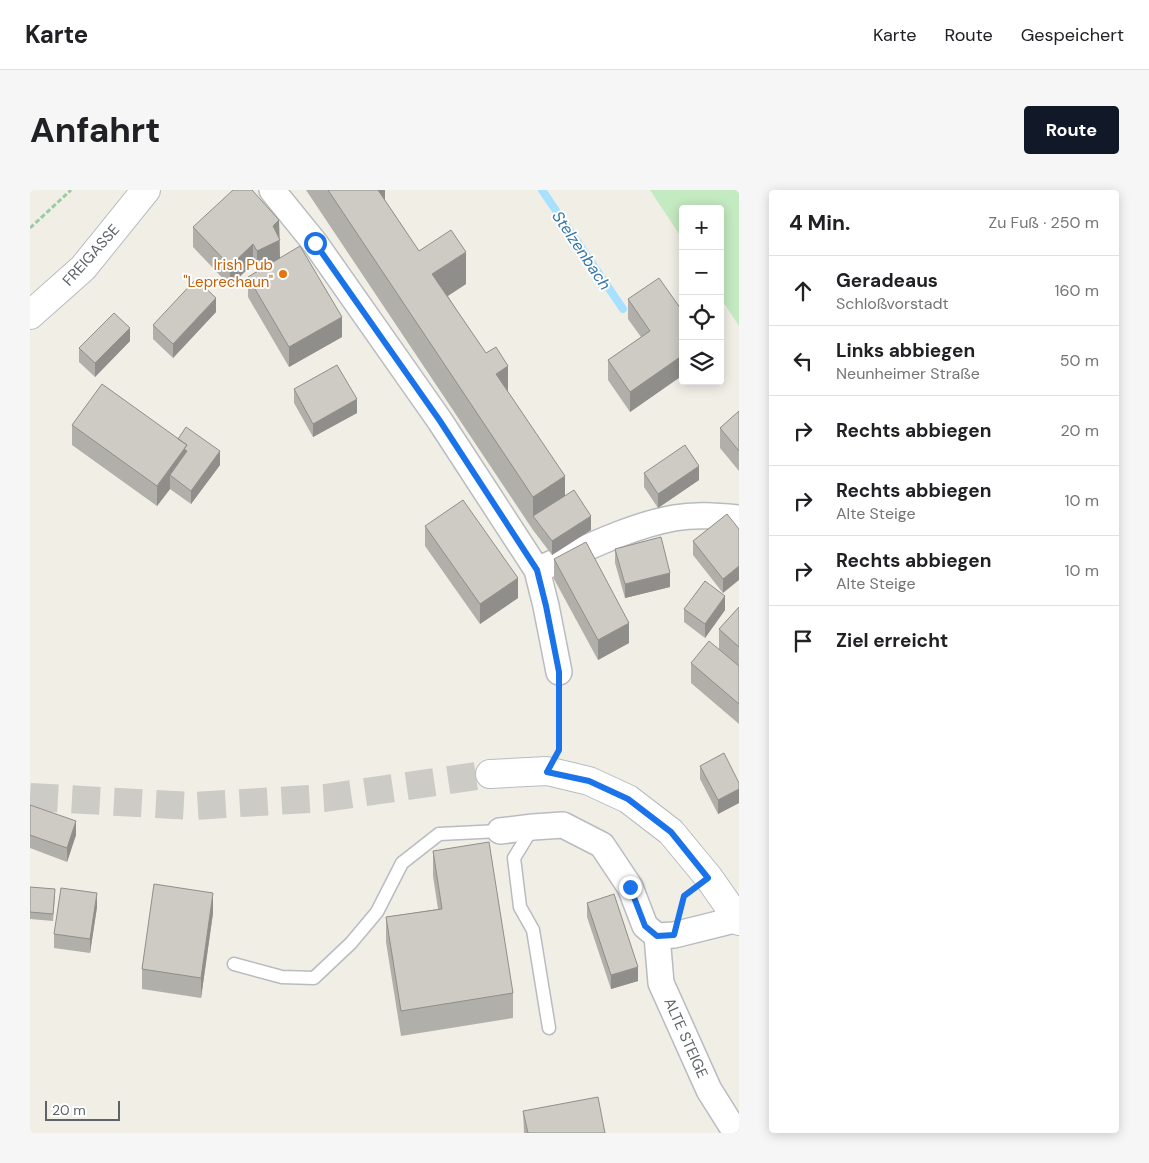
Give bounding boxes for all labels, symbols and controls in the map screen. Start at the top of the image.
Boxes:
text: Karte [25,19,88,50]
text: Karte [873,23,917,47]
text: Route [945,23,993,47]
text: Gespeichert [1021,23,1124,47]
button: Route [1024,106,1119,154]
text: Anfahrt [30,107,160,153]
map controls [679,205,724,385]
button: + [679,205,724,250]
water label: Stelzenbach [547,207,616,294]
text: 4 Min. [789,209,850,237]
text: Zu Fuß · 250 m [989,212,1099,233]
street label: FREIGASSE [58,220,124,290]
route start [304,232,327,255]
button: − [679,250,724,295]
place label: Irish Pub "Leprechaun" [183,255,273,292]
marker: Irish Pub "Leprechaun" [277,268,289,280]
text: Geradeaus [836,268,938,293]
icon: ahead [789,277,817,305]
text: 160 m [1055,280,1099,301]
text: Schloßvorstadt [836,293,949,314]
button: locate [679,295,724,340]
text: Links abbiegen [836,338,975,363]
button: layers [679,340,724,385]
icon: left [789,347,817,375]
text: 50 m [1060,350,1099,371]
text: Neunheimer Straße [836,363,980,384]
icon: right [789,417,817,445]
text: Rechts abbiegen [836,418,991,443]
text: 20 m [1060,420,1099,441]
text: Rechts abbiegen [836,478,991,503]
icon: right [789,487,817,515]
text: 10 m [1065,490,1099,511]
text: Alte Steige [836,503,916,524]
text: Rechts abbiegen [836,548,991,573]
icon: right [789,557,817,585]
text: 10 m [1065,560,1099,581]
text: Alte Steige [836,573,916,594]
icon: arrive [789,627,817,655]
text: Ziel erreicht [836,628,948,653]
route end [619,876,642,899]
street label: ALTE STEIGE [659,995,713,1081]
scale bar [45,1098,120,1121]
text: 20 m [52,1101,86,1119]

